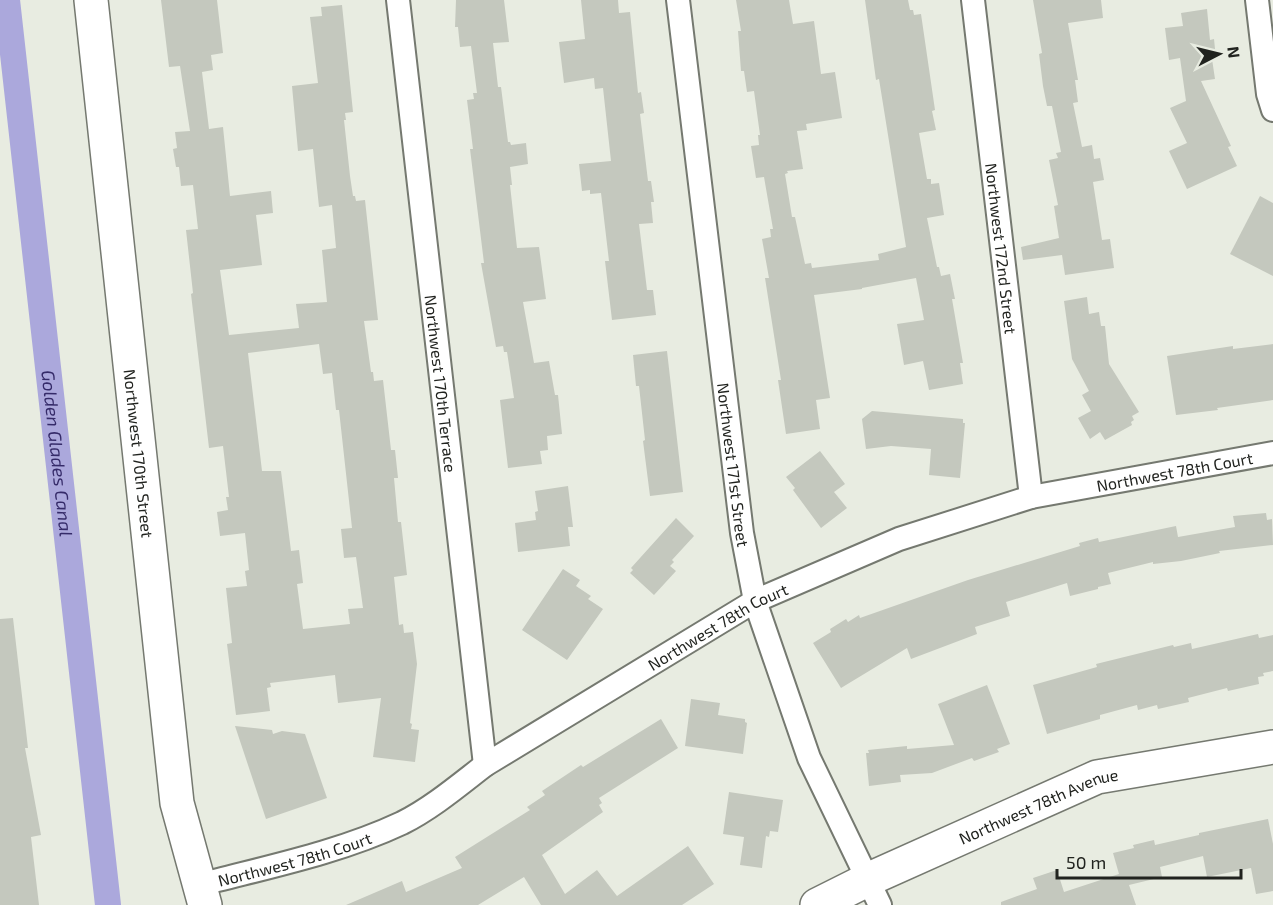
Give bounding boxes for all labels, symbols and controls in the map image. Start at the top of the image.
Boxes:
north arrow [1189,24,1249,84]
text: N [1224,45,1245,59]
street label: Northwest 172nd Street [983,162,1021,335]
street label: Northwest 170th Terrace [422,294,461,473]
street label: Northwest 170th Street [121,368,158,539]
water label: Golden Glades Canal [37,369,78,538]
street label: Northwest 171st Street [715,382,754,548]
street label: Northwest 78th Court [1095,447,1254,494]
street label: Northwest 78th Court [644,579,790,674]
street label: Northwest 78th Avenue [955,764,1119,847]
street label: Northwest 78th Court [216,828,374,889]
scale bar [1057,842,1242,880]
text: 50 m [1066,851,1106,873]

